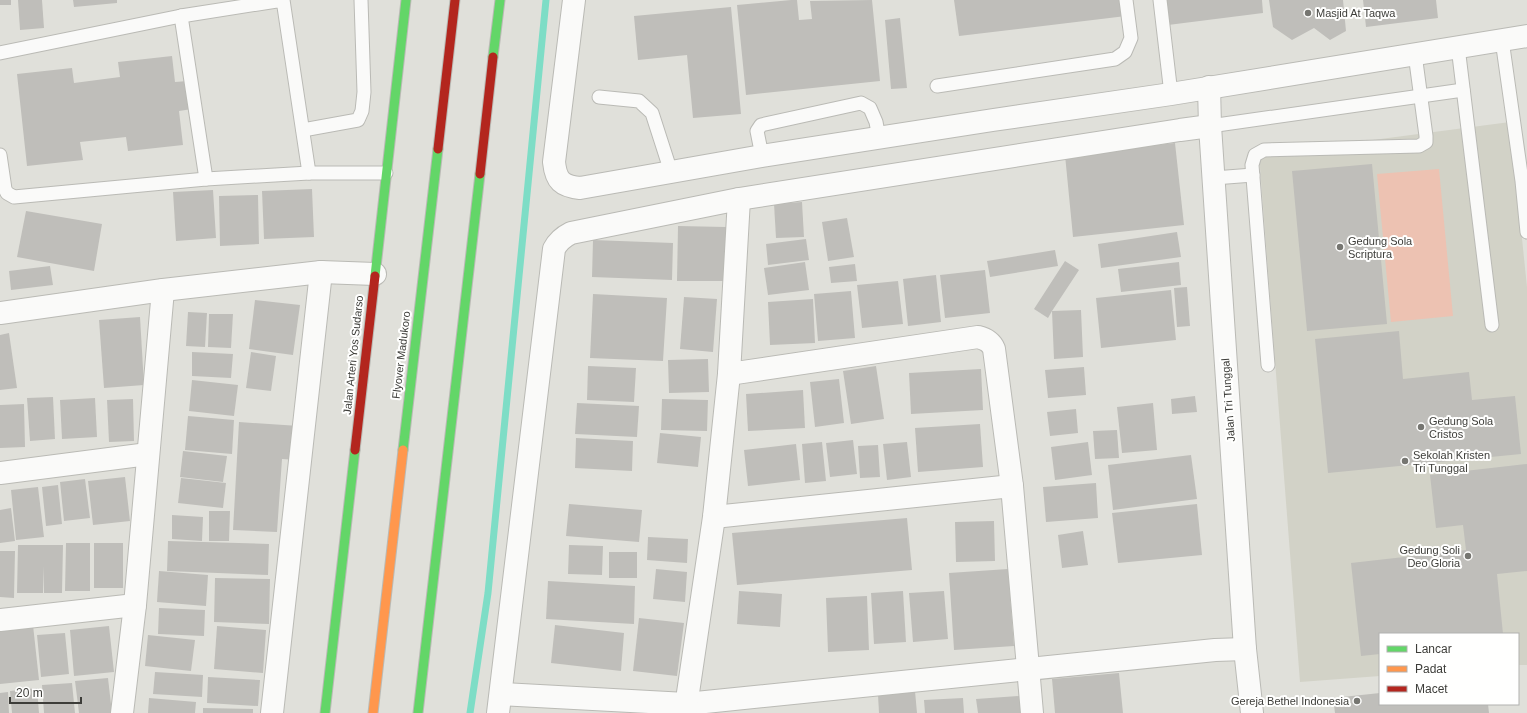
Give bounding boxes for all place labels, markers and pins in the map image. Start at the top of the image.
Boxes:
place label: Masjid At Taqwa [1316,7,1396,19]
marker: Masjid At Taqwa [1303,8,1313,18]
place label: Gedung Sola Scriptura [1348,235,1413,260]
marker: Gedung Sola Scriptura [1335,242,1345,252]
place label: Gedung Sola Cristos [1429,415,1494,440]
marker: Gedung Sola Cristos [1416,422,1426,432]
place label: Sekolah Kristen Tri Tunggal [1413,449,1490,474]
marker: Sekolah Kristen Tri Tunggal [1400,456,1410,466]
place label: Gedung Soli Deo Gloria [1399,544,1461,569]
marker: Gedung Soli Deo Gloria [1463,551,1473,561]
place label: Gereja Bethel Indonesia [1231,695,1350,707]
marker: Gereja Bethel Indonesia [1352,696,1362,706]

